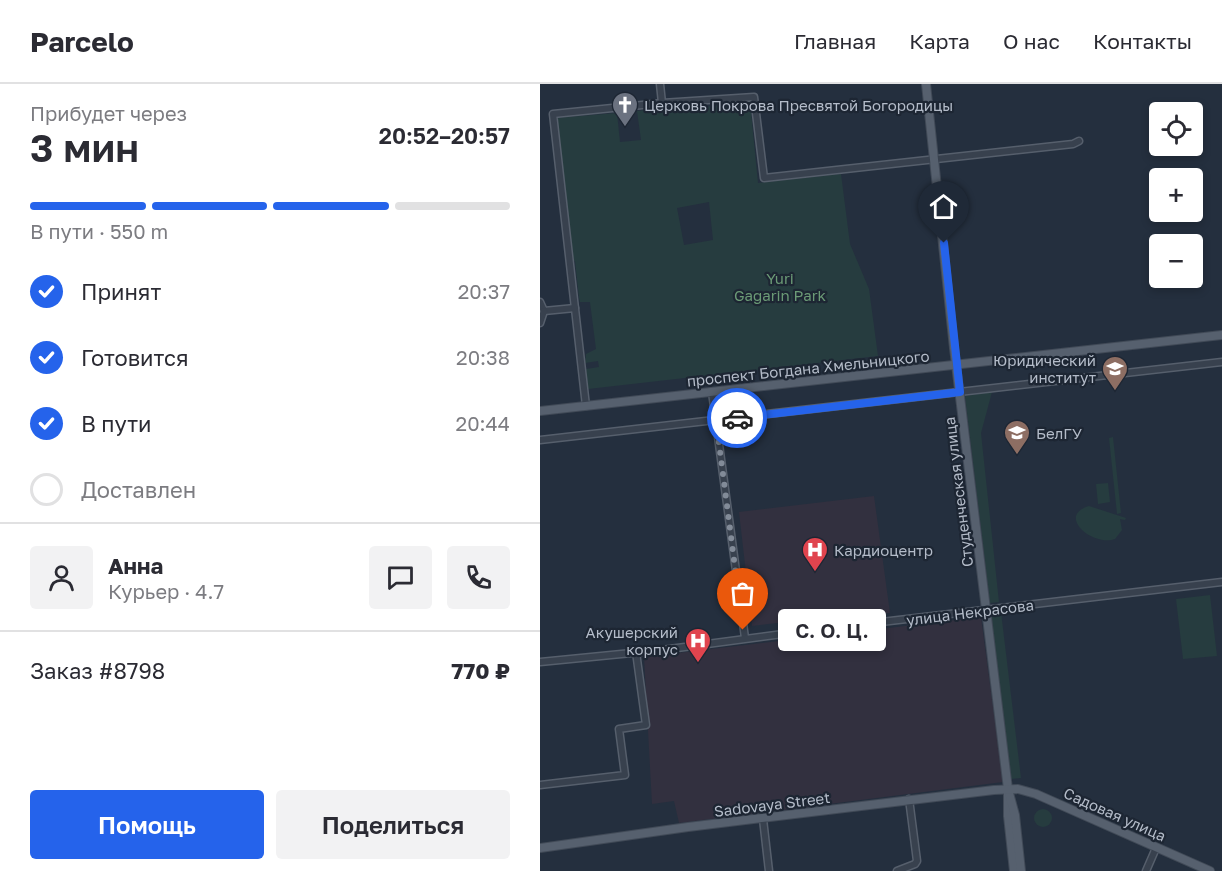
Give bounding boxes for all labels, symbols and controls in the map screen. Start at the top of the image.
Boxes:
text: Parcelo [30,25,134,58]
text: Главная [794,28,876,54]
text: Карта [909,28,970,54]
text: О нас [1003,28,1060,54]
text: Контакты [1093,28,1192,54]
church icon: Церковь Покрова Пресвятой Богородицы [610,90,640,128]
place label: Церковь Покрова Пресвятой Богородицы [644,96,953,114]
text: Прибудет через [30,101,187,125]
map controls [1149,102,1203,288]
button: locate [1149,102,1203,156]
text: 20:52–20:57 [379,122,510,149]
text: 3 мин [30,124,139,171]
button: + [1149,168,1203,222]
pin [918,181,969,243]
icon: home [927,190,960,223]
text: В пути · 550 m [30,219,168,243]
button: − [1149,234,1203,288]
park label: Yuri Gagarin Park [734,269,827,304]
icon: check [30,275,63,308]
text: Принят [81,278,161,305]
text: 20:37 [458,279,510,303]
icon: check [30,341,63,374]
text: Готовится [81,344,189,371]
text: 20:38 [456,345,510,369]
street label: проспект Богдана Хмельницкого [686,346,930,390]
place label: Юридический институт [993,351,1097,386]
school or university icon: Юридический институт [1100,354,1130,392]
courier [707,388,767,448]
icon: car [721,402,754,435]
icon: check [30,407,63,440]
text: В пути [81,410,151,437]
text: 20:44 [456,411,510,435]
street label: Студенческая улица [940,416,976,568]
school or university icon: БелГУ [1002,418,1032,456]
place label: БелГУ [1036,424,1082,442]
text: Доставлен [81,476,196,503]
hospital icon: Кардиоцентр [800,535,830,573]
place label: Кардиоцентр [834,541,933,559]
button: person [30,546,93,609]
button: chat [369,546,432,609]
button: phone [447,546,510,609]
text: Анна [108,552,163,579]
pin [717,568,768,630]
icon: bag [726,577,759,610]
text: Курьер · 4.7 [108,579,224,603]
street label: улица Некрасова [905,595,1035,629]
callout: С. О. Ц. [779,609,887,651]
text: С. О. Ц. [795,618,869,642]
place label: Акушерский корпус [586,623,678,658]
hospital icon: Акушерский корпус [683,626,713,664]
text: Заказ #8798 [30,657,165,684]
text: 770 ₽ [451,657,510,684]
street label: Садовая улица [1061,783,1169,845]
street label: Sadovaya Street [713,788,831,820]
button: Помощь [30,790,264,859]
button: Поделиться [276,790,510,859]

